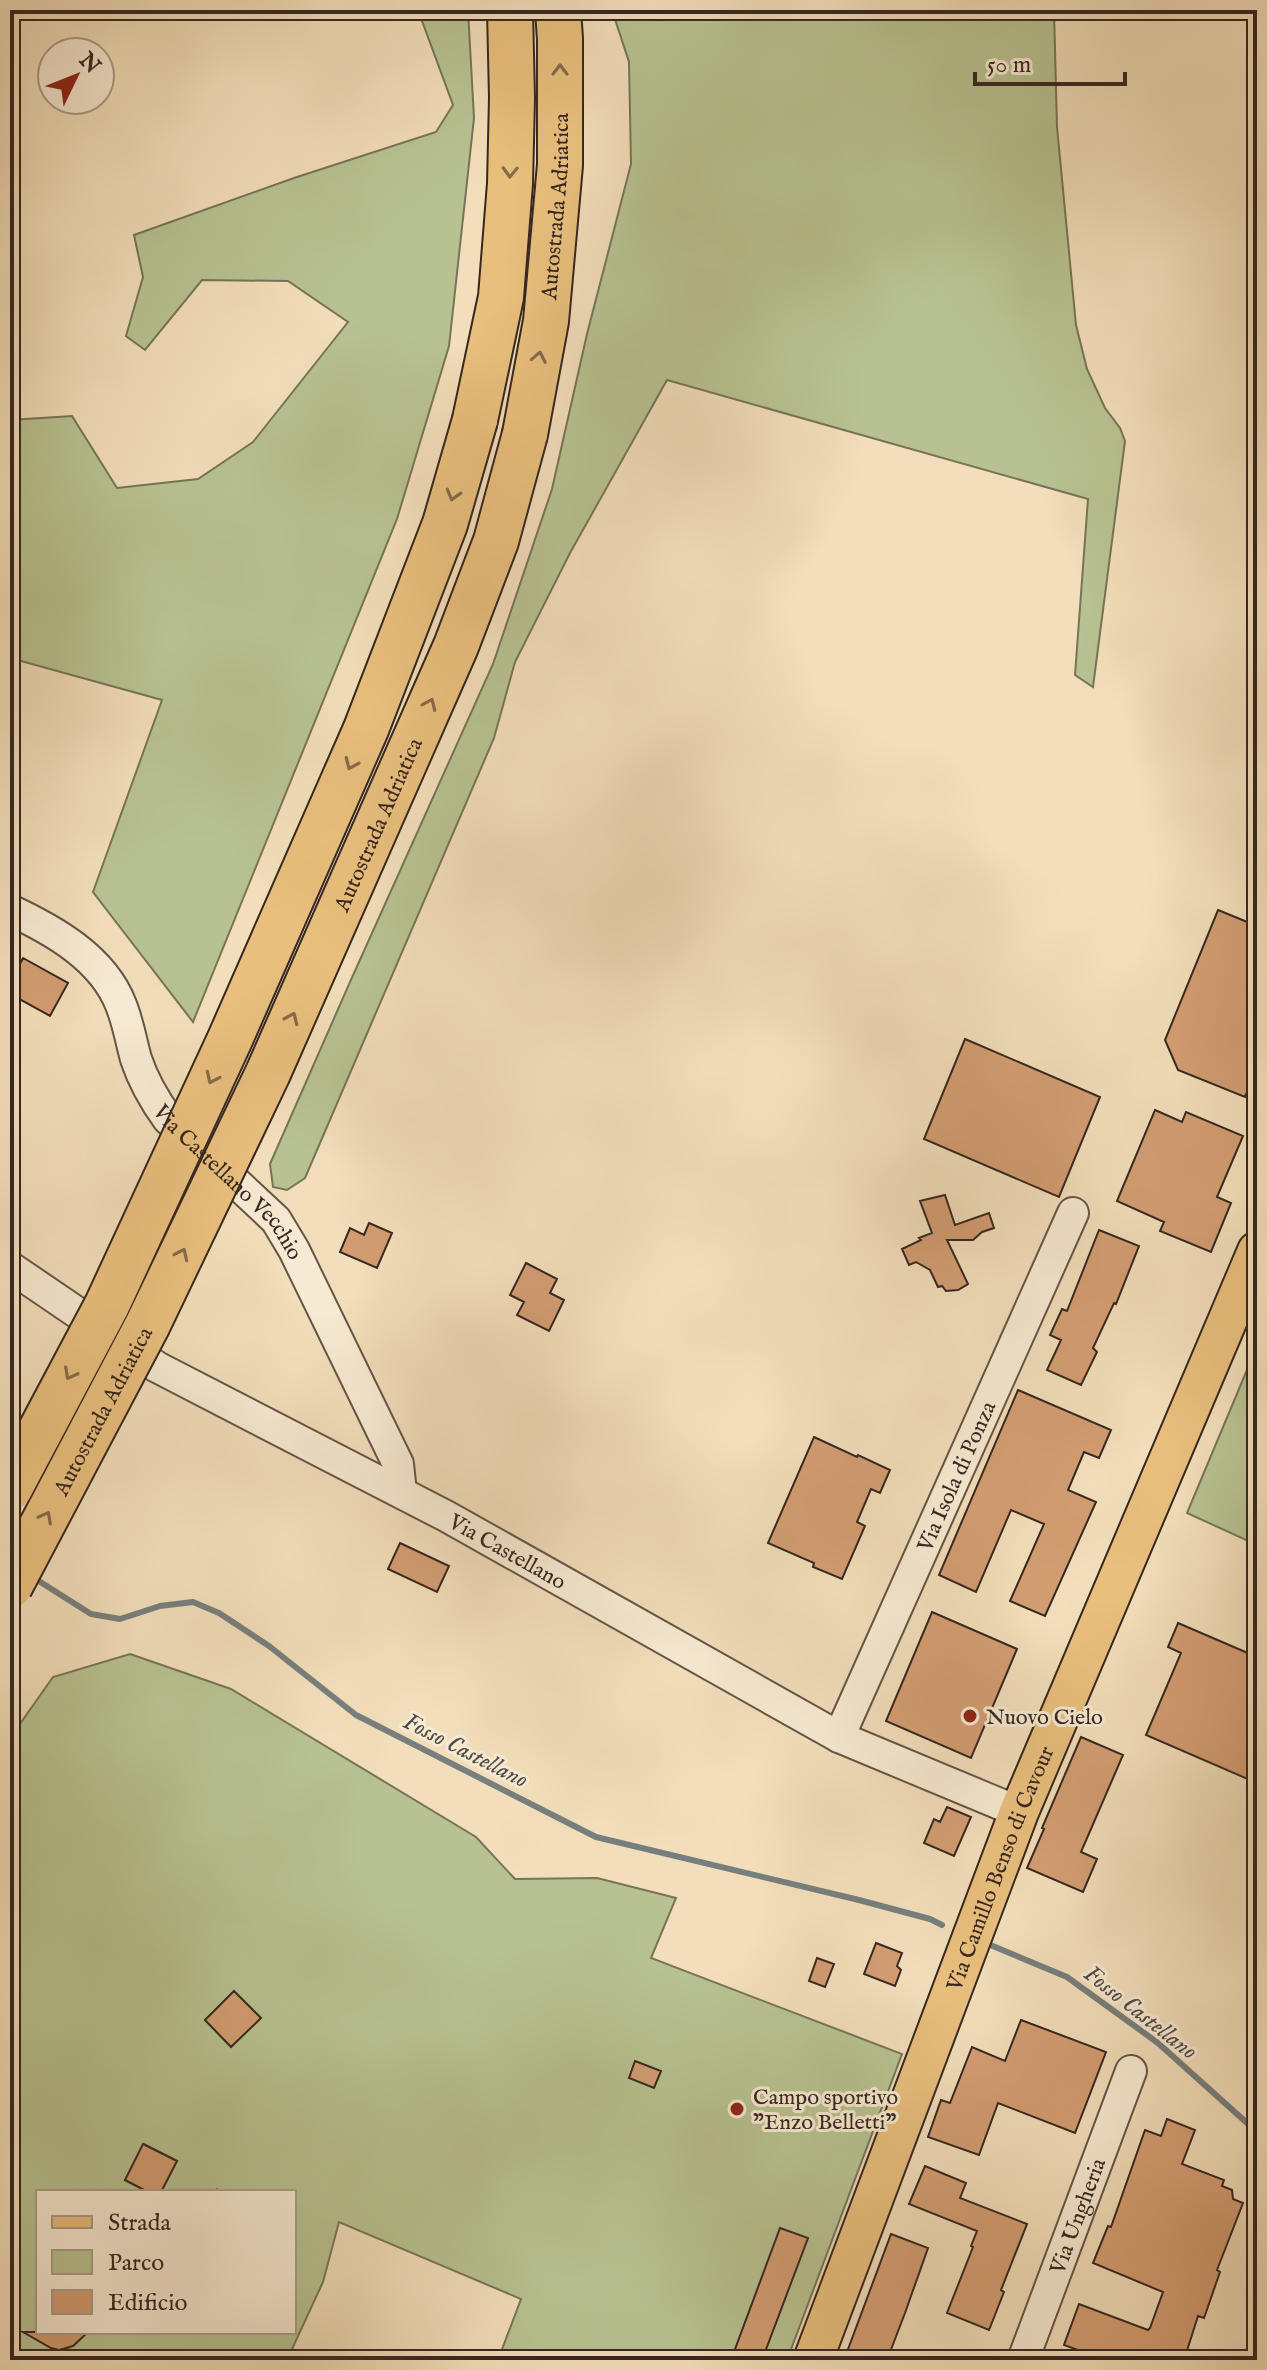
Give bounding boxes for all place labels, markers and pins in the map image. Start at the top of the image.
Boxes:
place label: Nuovo Cielo [986,1704,1103,1732]
marker: Nuovo Cielo [961,1707,979,1725]
place label: Campo sportivo "Enzo Belletti" [753,2084,898,2137]
marker: Campo sportivo "Enzo Belletti" [728,2100,746,2118]

